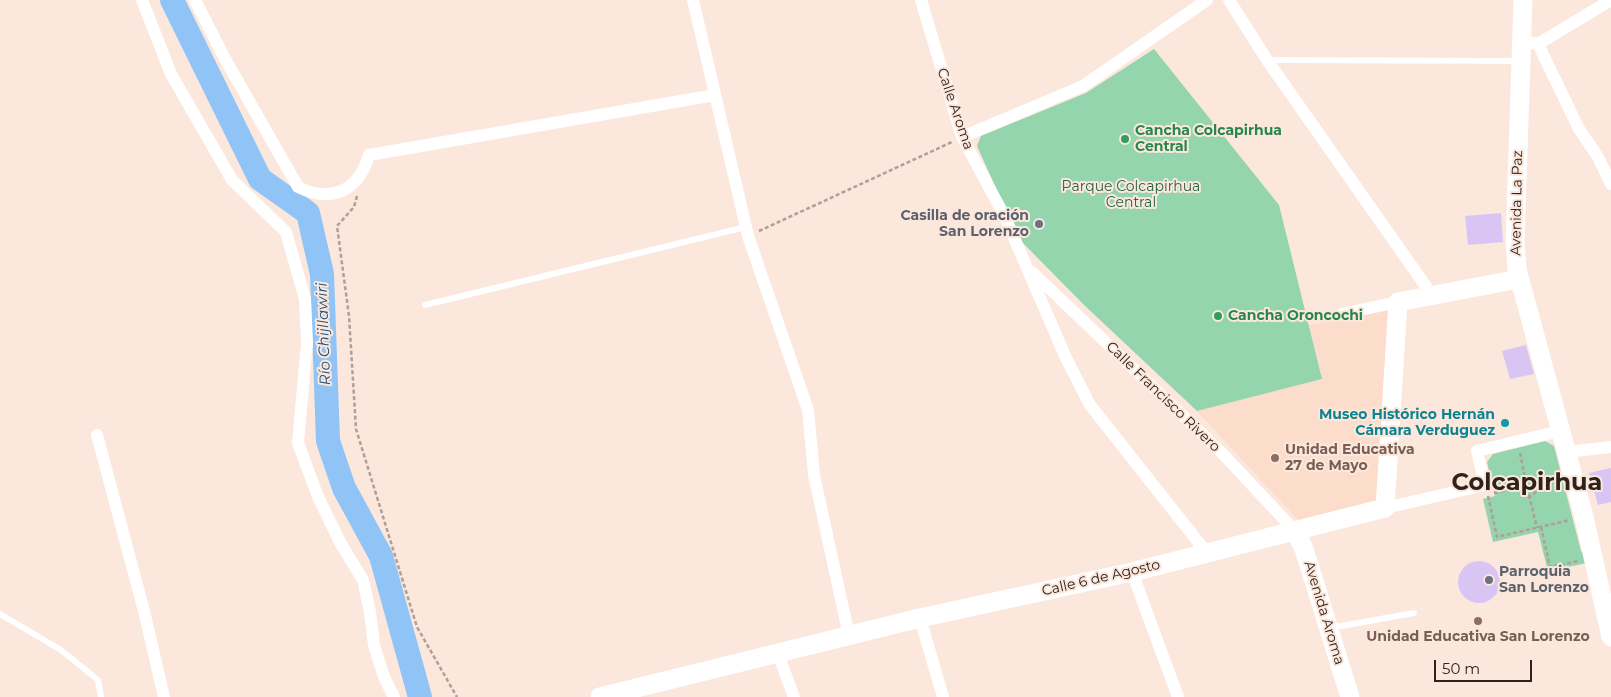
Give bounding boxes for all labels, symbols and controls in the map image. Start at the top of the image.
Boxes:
street label: Calle Aroma [933,66,977,152]
place label: Cancha Colcapirhua Central [1135,123,1282,156]
marker: Cancha Colcapirhua Central [1119,133,1131,145]
street label: Avenida La Paz [1508,150,1526,256]
park label: Parque Colcapirhua Central [1062,179,1200,212]
place label: Casilla de oración San Lorenzo [900,208,1029,240]
marker: Casilla de oración San Lorenzo [1033,218,1045,230]
water label: Río Chijllawiri [313,282,335,386]
place label: Cancha Oroncochi [1228,308,1363,324]
marker: Cancha Oroncochi [1212,310,1224,322]
street label: Calle Francisco Rivero [1103,338,1223,456]
place label: Museo Histórico Hernán Cámara Verduguez [1319,407,1495,440]
marker: Museo Histórico Hernán Cámara Verduguez [1499,417,1511,429]
place label: Unidad Educativa 27 de Mayo [1285,442,1415,474]
marker: Unidad Educativa 27 de Mayo [1269,452,1281,464]
district label: Colcapirhua [1452,469,1602,497]
street label: Calle 6 de Agosto [1040,556,1162,600]
street label: Avenida Aroma [1300,559,1348,667]
place label: Parroquia San Lorenzo [1499,564,1589,596]
marker: Parroquia San Lorenzo [1483,574,1495,586]
marker: Unidad Educativa San Lorenzo [1472,615,1484,627]
place label: Unidad Educativa San Lorenzo [1366,629,1590,645]
scale bar [1436,650,1534,682]
text: 50 m [1442,659,1480,678]

